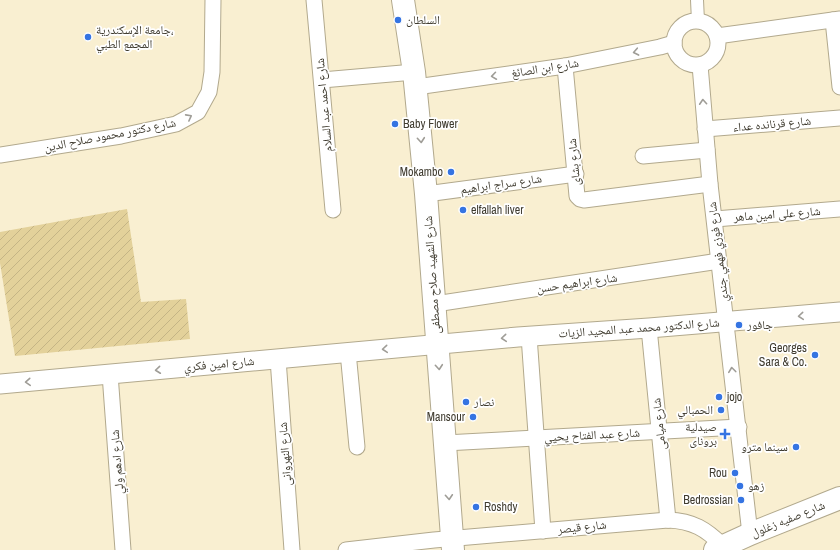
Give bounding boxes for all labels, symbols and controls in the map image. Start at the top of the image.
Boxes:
place label: السلطان [406,12,440,28]
marker: السلطان [393,15,403,25]
place label: جامعة الإسكندرية، المجمع الطبي [96,22,174,54]
marker: جامعة الإسكندرية، المجمع الطبي [83,32,93,42]
one-way arrow [633,47,639,55]
street label: شارع ابن الصائغ [510,55,580,81]
street label: شارع احمد عبد السلام [312,57,336,152]
one-way arrow [491,71,497,80]
one-way arrow [698,99,707,105]
street label: شارع قرنانده عداء [732,113,812,135]
street label: شارع دكتور محمود صلاح الدين [43,114,177,156]
one-way arrow [184,115,192,122]
place label: Baby Flower [403,116,458,132]
marker: Baby Flower [390,119,400,129]
one-way arrow [416,137,425,143]
street label: شارع بشاى [564,138,584,186]
place label: Mokambo [400,164,443,180]
marker: Mokambo [446,167,456,177]
street label: شارع سراج ابراهيم [459,170,543,198]
street label: شارع فوزي فهمي جندي [704,201,734,303]
place label: elfallah liver [471,202,524,218]
street label: شارع على امين ماهر [732,203,821,225]
marker: elfallah liver [458,205,468,215]
street label: شارع الشهيد صلاح مصطفى [420,215,444,335]
street label: شارع ابراهيم حسن [536,269,619,297]
one-way arrow [798,311,804,320]
street label: شارع الدكتور محمد عبد المجيد الزيات [558,314,720,342]
place label: جافور [746,317,773,333]
marker: جافور [734,320,744,330]
one-way arrow [501,333,507,342]
place label: Georges Sara & Co. [759,340,807,370]
one-way arrow [382,344,388,353]
marker: Georges Sara & Co. [810,350,820,360]
street label: شارع امين فكري [183,353,255,377]
one-way arrow [435,364,444,370]
one-way arrow [155,365,161,374]
one-way arrow [728,367,737,373]
one-way arrow [25,377,31,386]
place label: jojo [726,389,742,405]
marker: jojo [714,392,724,402]
place label: نصار [473,394,494,410]
marker: نصار [461,397,471,407]
street label: شارع ميامى [648,397,670,451]
place label: الحمبالي [677,402,713,420]
marker: الحمبالي [716,405,726,415]
place label: Mansour [427,409,466,425]
marker: Mansour [468,412,478,422]
place label: صيدلية بروناى [685,419,717,449]
street label: شارع النهروانى [275,421,295,486]
street label: شارع عبد الفتاح يحيي [544,424,641,448]
street label: شارع ادهم ولي [107,429,129,495]
marker: صيدلية بروناى [720,429,730,439]
place label: سينما مترو [741,439,788,455]
marker: سينما مترو [791,442,801,452]
place label: Rou [709,465,727,481]
marker: Rou [730,468,740,478]
place label: زهو [748,478,765,494]
marker: زهو [735,481,745,491]
place label: Bedrossian [683,492,733,508]
one-way arrow [445,494,454,500]
marker: Bedrossian [736,495,746,505]
street label: شارع صفيه زغلول [749,497,827,541]
place label: Roshdy [484,499,517,515]
marker: Roshdy [471,502,481,512]
street label: شارع قيصر [556,516,607,538]

